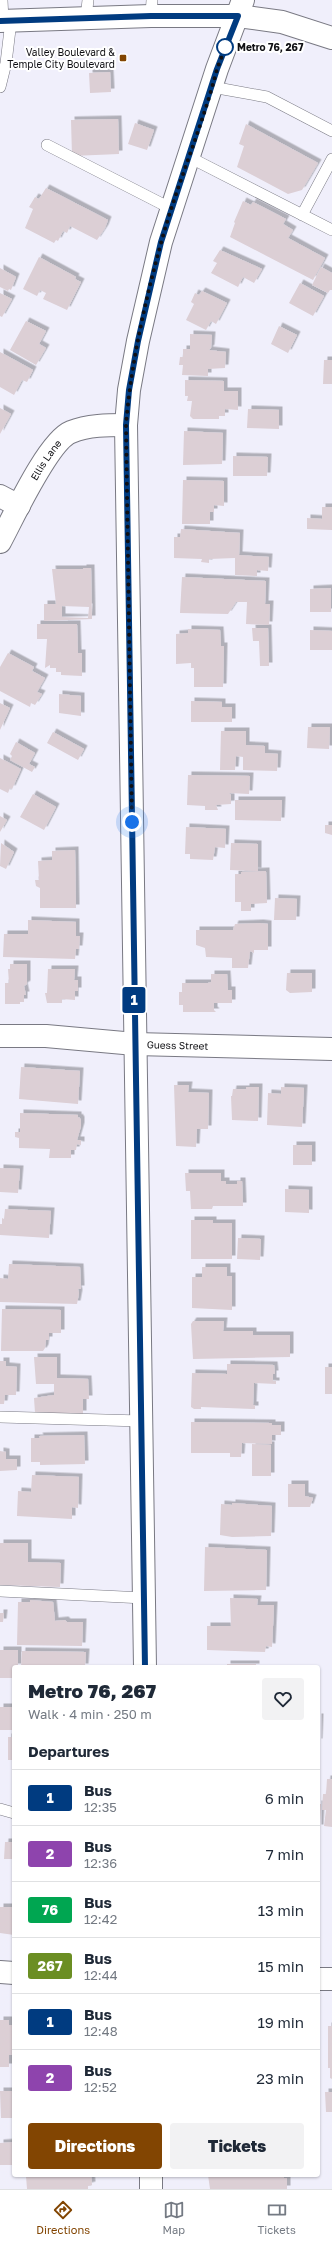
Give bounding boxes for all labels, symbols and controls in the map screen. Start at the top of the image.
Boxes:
marker: Metro 76, 267 [216,38,234,56]
place label: Metro 76, 267 [237,41,304,53]
place label: Valley Boulevard & Temple City Boulevard [7,46,115,70]
marker: Valley Boulevard & Temple City Boulevard [118,53,128,63]
street label: Ellis Lane [28,437,64,482]
your location [122,812,142,832]
line badge: 1 [121,987,147,1013]
text: 1 [130,991,138,1008]
street label: Guess Street [147,1038,209,1052]
button: heart [262,1678,304,1720]
text: Metro 76, 267 [28,1679,156,1702]
text: Walk · 4 min · 250 m [28,1706,152,1722]
text: Departures [28,1742,109,1760]
text: Bus [84,1781,112,1799]
text: 1 [46,1789,54,1806]
text: 6 min [265,1789,304,1807]
text: 12:35 [84,1799,117,1815]
text: Bus [84,1837,112,1855]
text: 2 [46,1845,54,1862]
text: 7 min [266,1845,304,1863]
text: 12:36 [84,1855,117,1871]
text: Bus [84,1893,112,1911]
text: 76 [42,1901,58,1918]
text: 13 min [258,1901,304,1919]
text: 12:42 [84,1911,117,1927]
text: Bus [84,1949,112,1967]
text: 267 [37,1957,63,1974]
text: 15 min [258,1957,304,1975]
text: 12:44 [84,1967,118,1983]
text: Bus [84,2005,112,2023]
text: 1 [46,2013,54,2030]
text: 19 min [257,2013,304,2031]
text: 12:48 [84,2023,118,2039]
text: Bus [84,2061,112,2079]
text: 2 [46,2069,54,2086]
text: 23 min [256,2069,304,2087]
text: 12:52 [84,2079,117,2095]
button: Directions [28,2123,162,2169]
button: Tickets [170,2123,304,2169]
tab: Directions [36,2199,90,2236]
tab: Map [162,2199,185,2236]
tab: Tickets [257,2199,296,2236]

